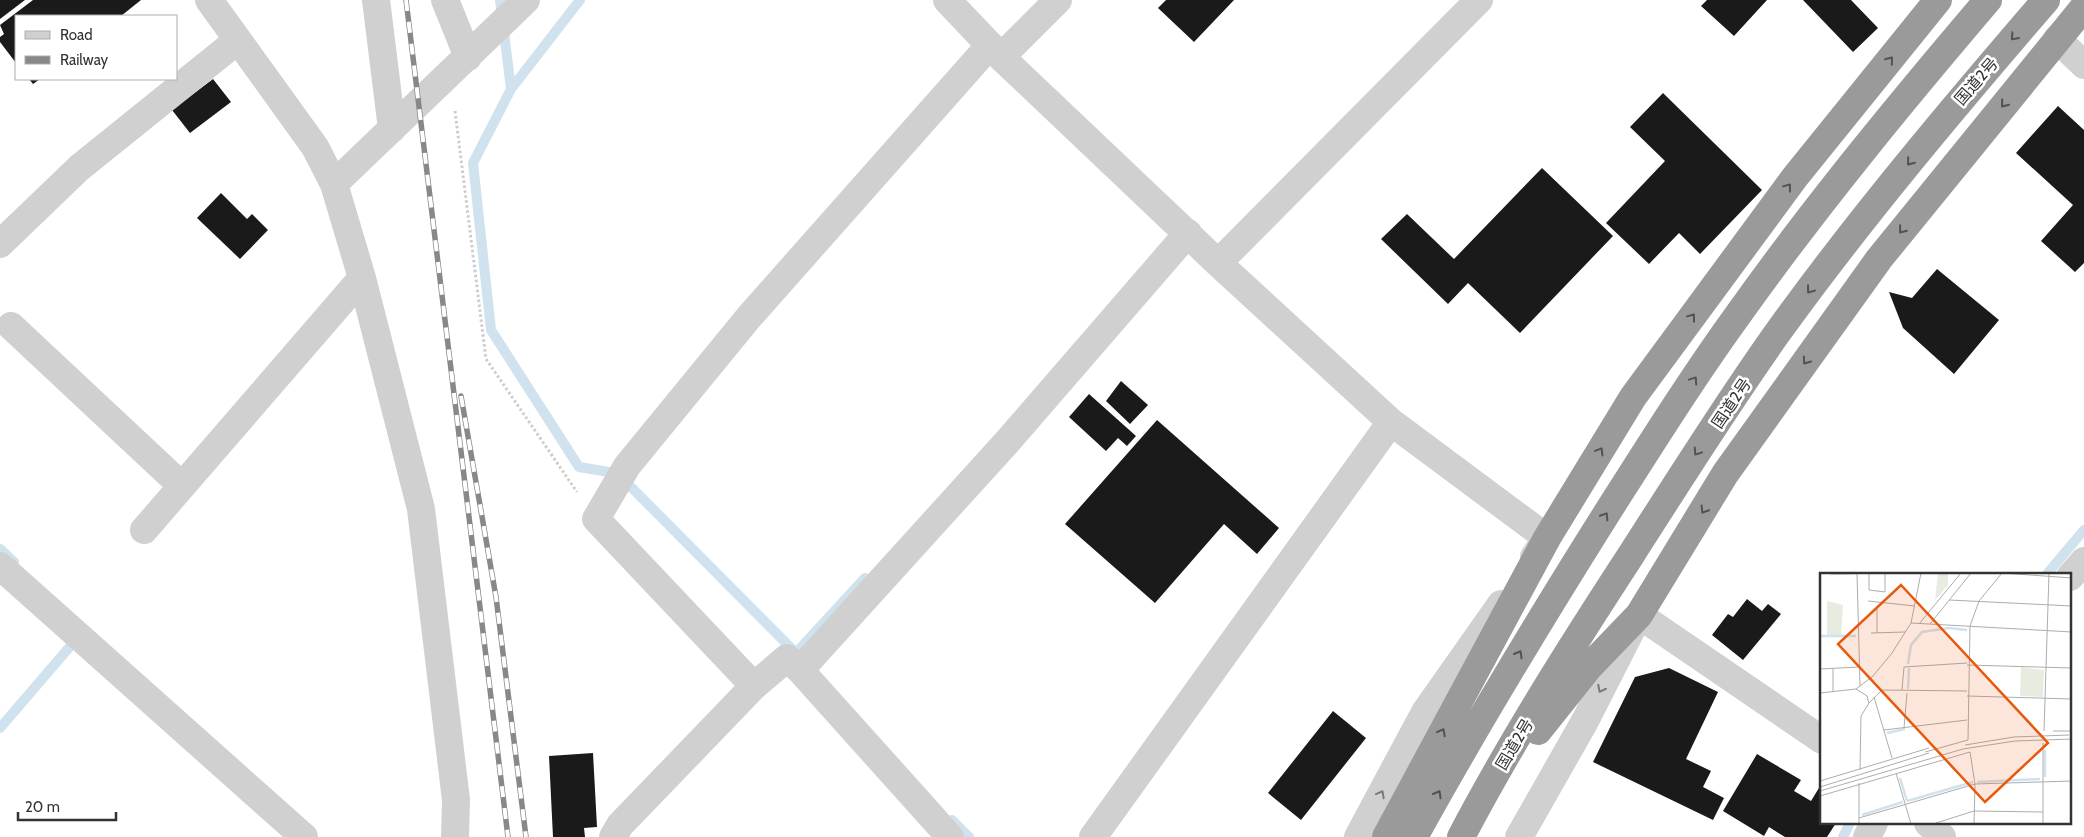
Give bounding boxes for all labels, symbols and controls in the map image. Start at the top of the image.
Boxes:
legend [15,15,178,80]
text: Road [60,26,93,44]
one-way arrow [2011,31,2020,40]
text: Railway [60,51,109,69]
street label: 国道2号 [1951,54,2002,109]
one-way arrow [1884,57,1892,66]
one-way arrow [2001,98,2009,107]
one-way arrow [1906,156,1915,165]
one-way arrow [1783,184,1791,193]
one-way arrow [1899,224,1907,233]
one-way arrow [1807,284,1816,294]
one-way arrow [1686,314,1694,323]
one-way arrow [1803,355,1812,365]
street label: 国道2号 [1708,375,1755,432]
one-way arrow [1688,376,1697,385]
one-way arrow [1694,447,1704,456]
one-way arrow [1593,448,1603,457]
one-way arrow [1700,504,1710,513]
one-way arrow [1599,512,1609,521]
inset map [1820,573,2072,824]
one-way arrow [1513,650,1523,659]
one-way arrow [1597,684,1607,693]
street label: 国道2号 [1492,715,1537,773]
one-way arrow [1436,729,1446,738]
scale bar [18,790,115,822]
one-way arrow [1375,790,1385,799]
one-way arrow [1432,791,1442,800]
text: 20 m [25,798,60,816]

